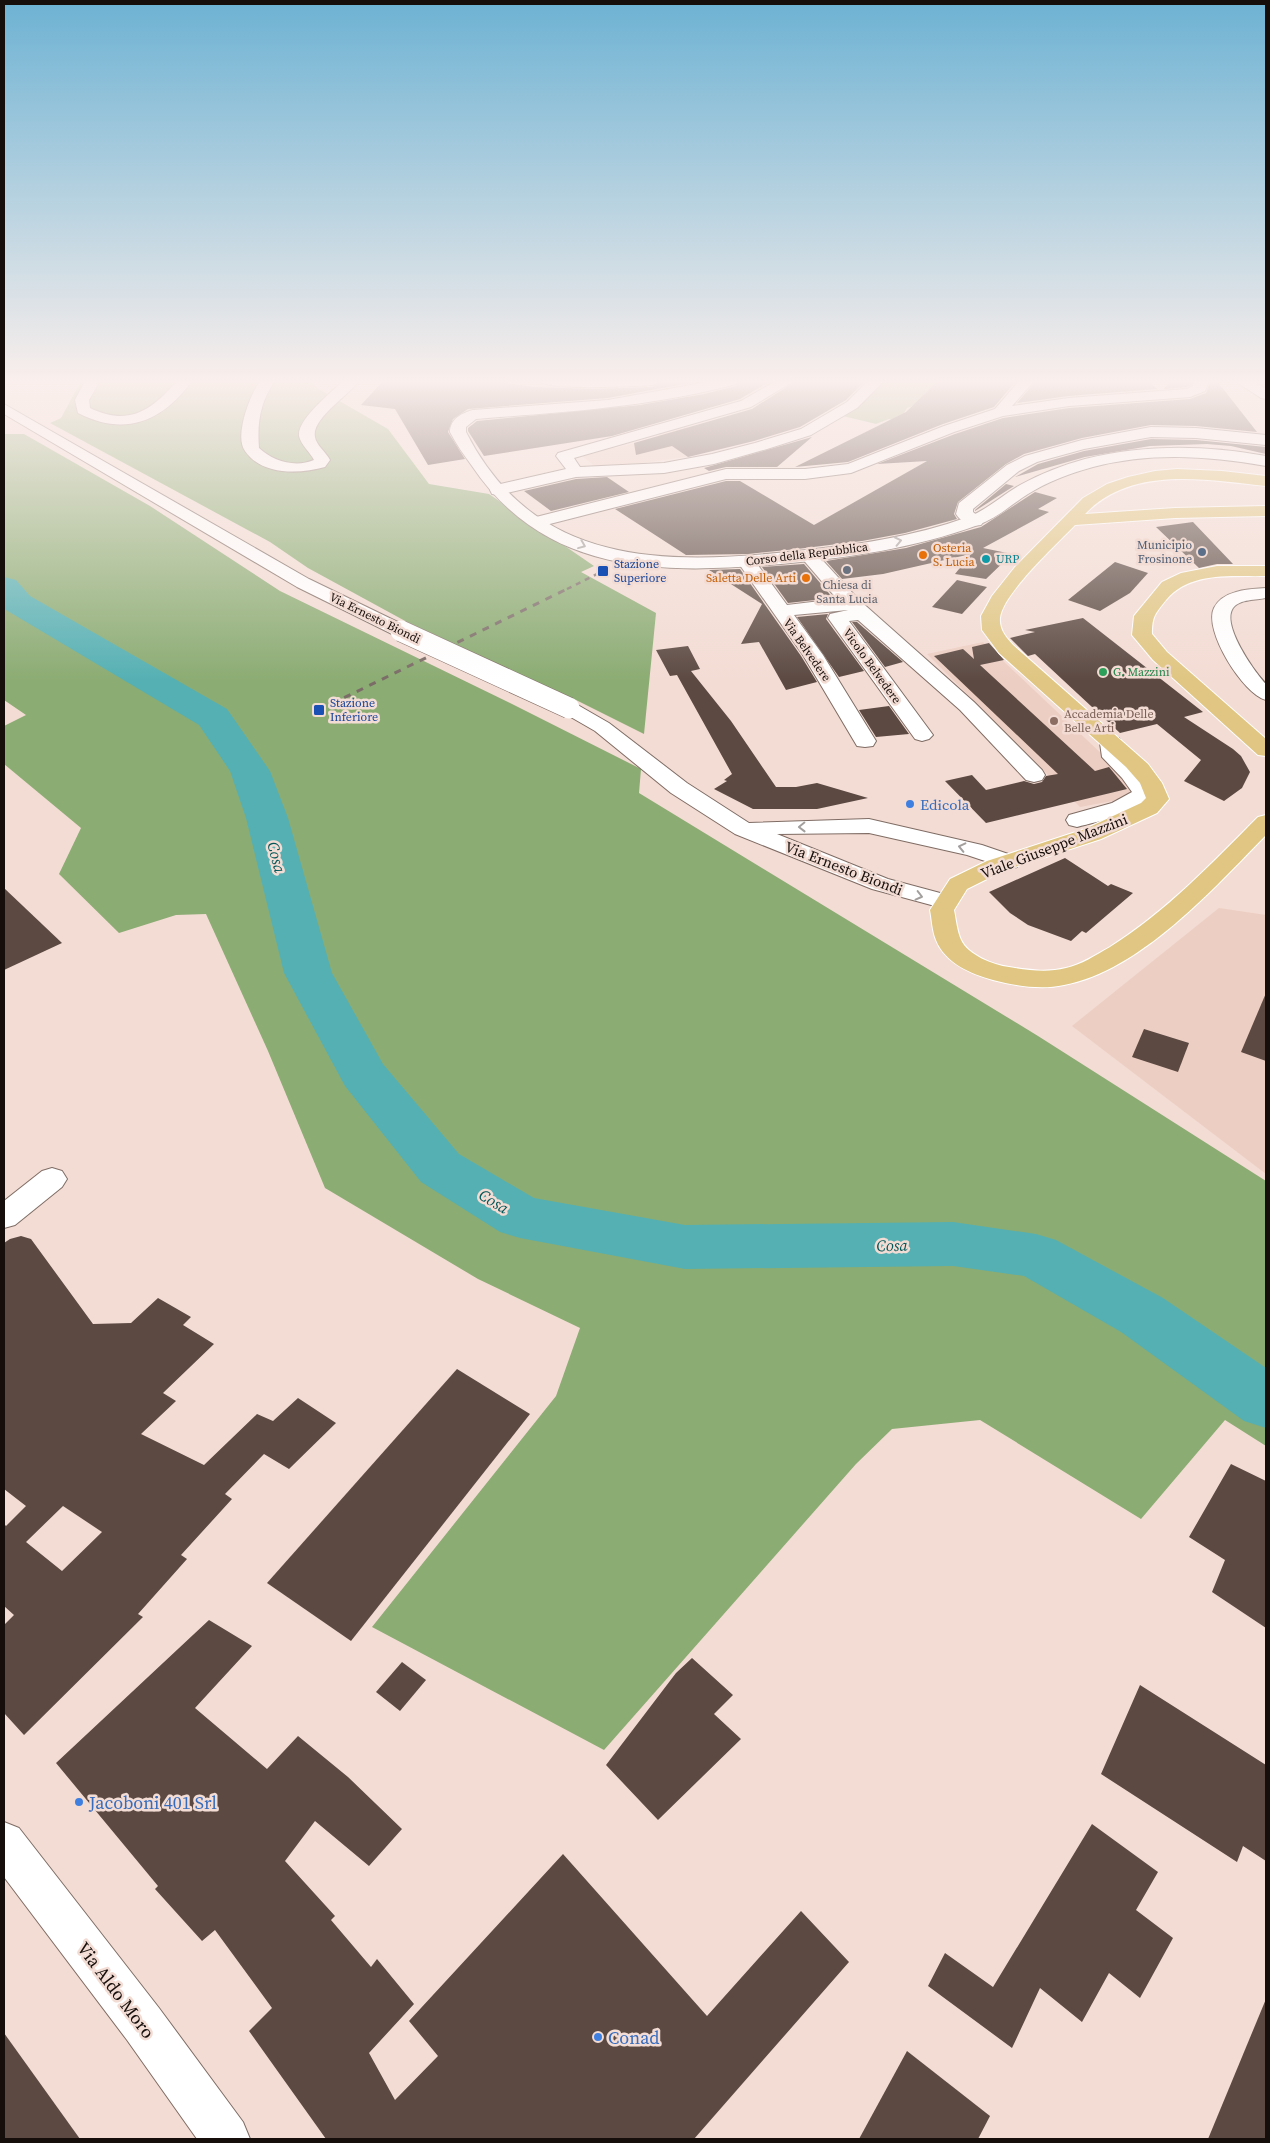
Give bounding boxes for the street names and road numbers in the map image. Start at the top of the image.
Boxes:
street label: Corso della Repubblica [745,538,870,569]
street label: Via Ernesto Biondi [327,589,424,647]
street label: Via Belvedere [779,615,835,685]
street label: Vicolo Belvedere [839,625,905,707]
street label: Viale Giuseppe Mazzini [977,808,1131,884]
street label: Via Ernesto Biondi [782,836,906,900]
street label: Via Aldo Moro [71,1937,161,2044]

